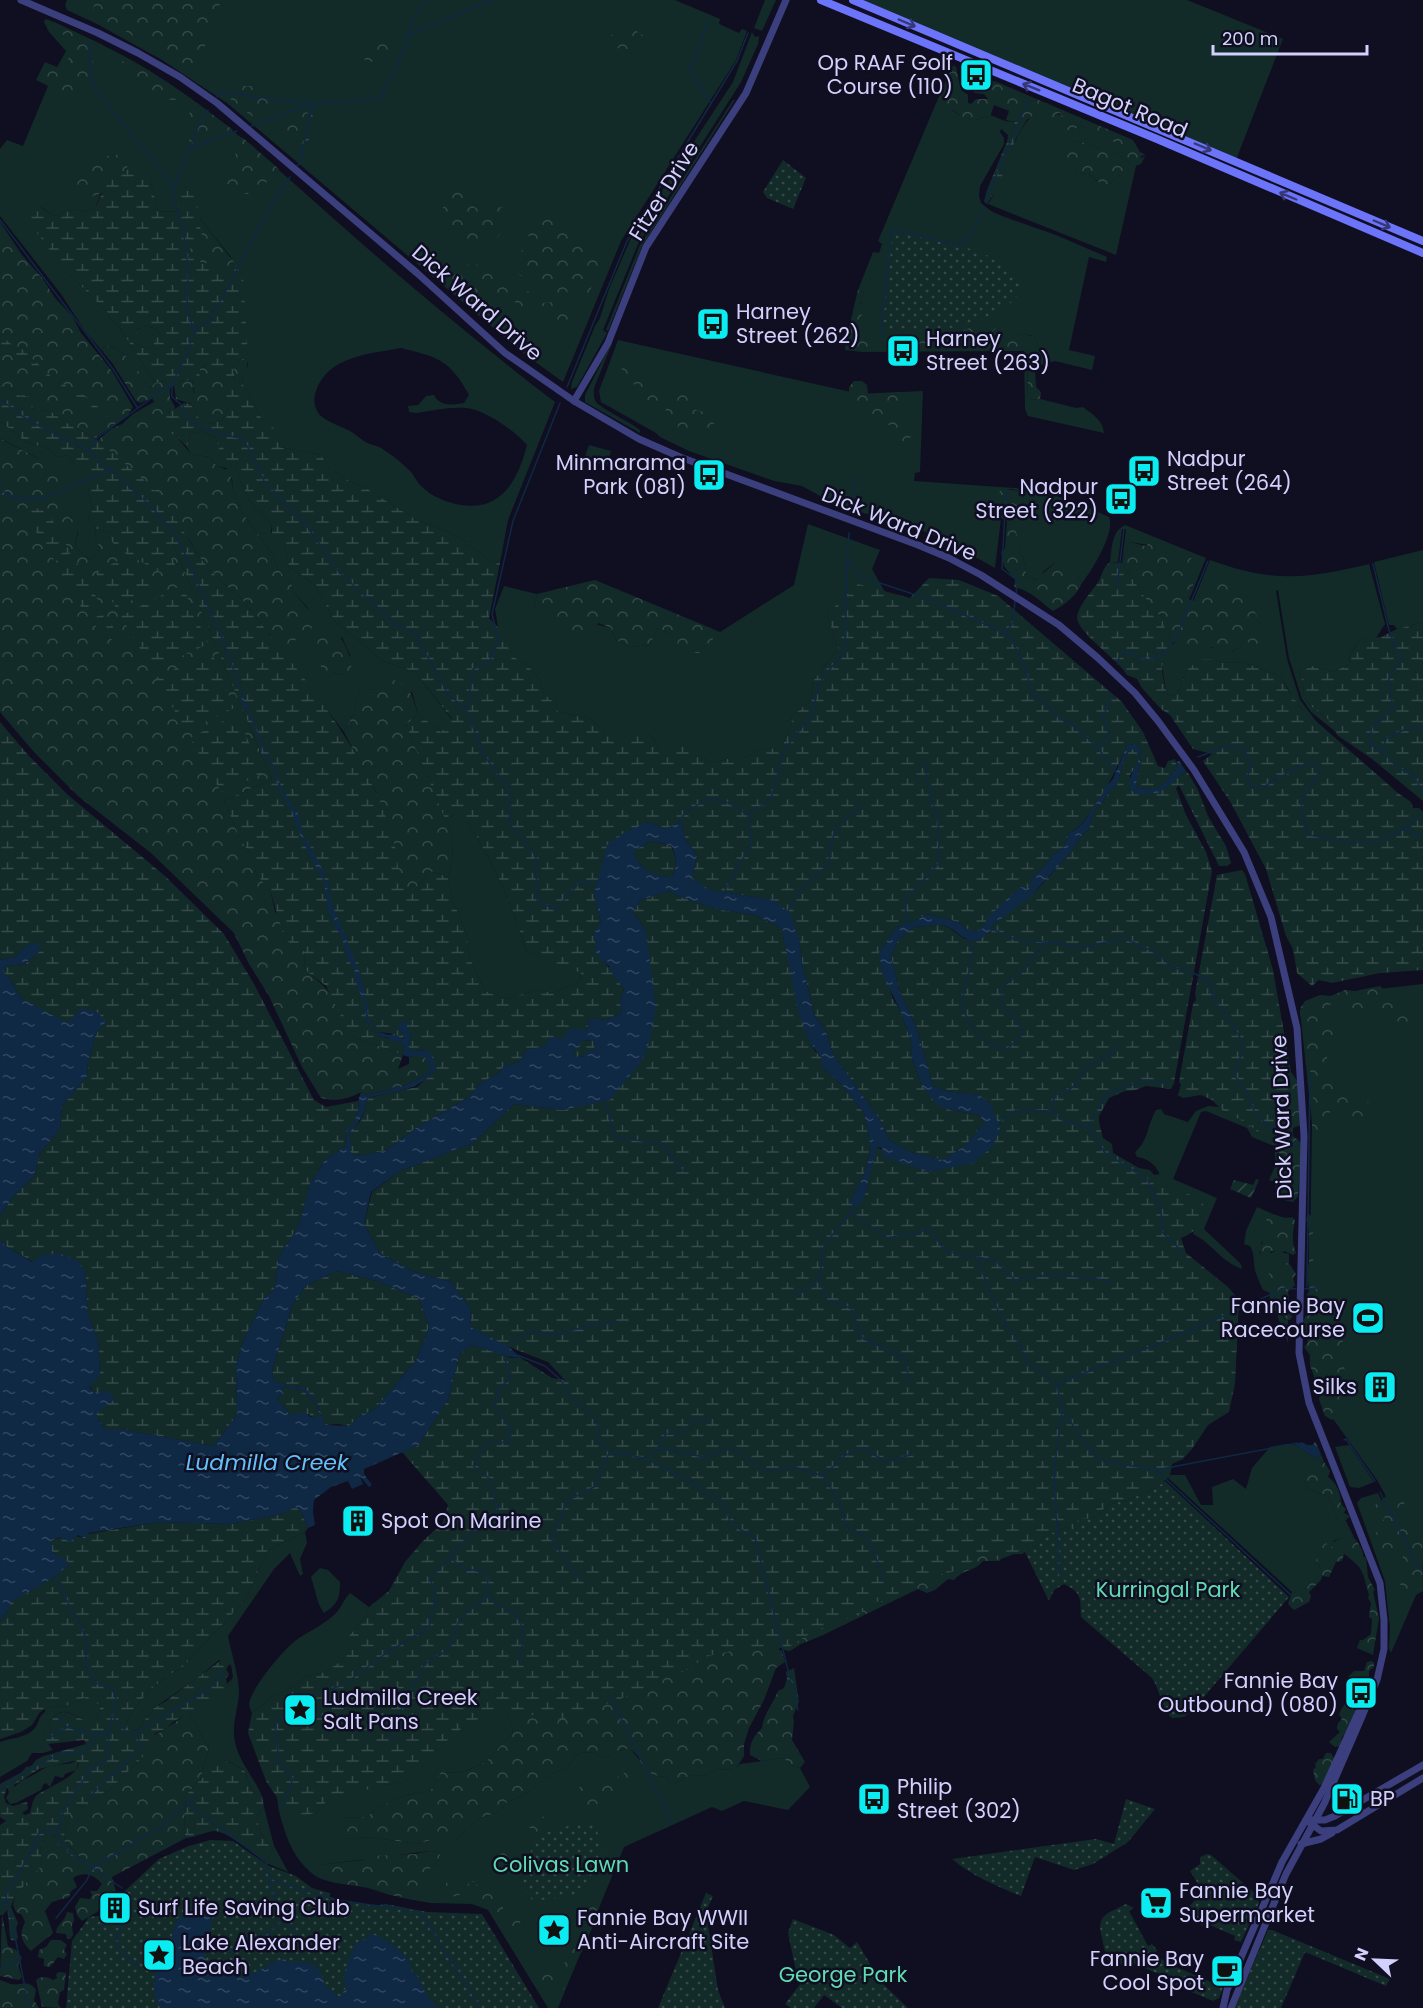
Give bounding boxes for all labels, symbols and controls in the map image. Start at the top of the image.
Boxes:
one-way arrow [898,18,916,29]
scale bar [1213,18,1368,56]
text: 200 m [1222,26,1278,51]
place label: Op RAAF Golf Course (110) [818,48,953,101]
bus stop icon: Op RAAF Golf Course (110) [958,57,994,93]
street label: Bagot Road [1068,70,1192,145]
one-way arrow [1023,81,1041,92]
street label: Fitzer Drive [622,136,706,246]
one-way arrow [1193,142,1212,153]
one-way arrow [1279,190,1298,201]
one-way arrow [1373,219,1391,230]
street label: Dick Ward Drive [406,238,549,367]
place label: Harney Street (262) [736,297,860,350]
bus stop icon: Harney Street (262) [695,306,731,342]
place label: Harney Street (263) [926,324,1050,377]
bus stop icon: Harney Street (263) [885,333,921,369]
place label: Nadpur Street (264) [1167,444,1292,497]
place label: Minmarama Park (081) [556,448,686,501]
bus stop icon: Nadpur Street (264) [1126,453,1162,489]
bus stop icon: Minmarama Park (081) [691,457,727,493]
place label: Nadpur Street (322) [975,472,1098,525]
street label: Dick Ward Drive [818,479,981,568]
bus stop icon: Nadpur Street (322) [1103,481,1139,517]
street label: Dick Ward Drive [1264,1034,1299,1200]
place label: Fannie Bay Racecourse [1221,1291,1345,1344]
sports icon: Fannie Bay Racecourse [1350,1300,1386,1336]
building icon: Silks [1362,1369,1398,1405]
place label: Silks [1313,1372,1357,1401]
water label: Ludmilla Creek [186,1447,350,1478]
building icon: Spot On Marine [340,1503,376,1539]
place label: Spot On Marine [381,1506,542,1535]
park label: Kurringal Park [1096,1575,1240,1604]
place label: Fannie Bay Outbound) (080) [1158,1666,1338,1719]
bus stop icon: Fannie Bay Outbound) (080) [1343,1675,1379,1711]
place label: Ludmilla Creek Salt Pans [323,1683,478,1736]
place icon: Ludmilla Creek Salt Pans [282,1692,318,1728]
place label: Philip Street (302) [897,1772,1021,1825]
bus stop icon: Philip Street (302) [856,1781,892,1817]
fuel station icon: BP [1329,1781,1365,1817]
place label: BP [1370,1784,1395,1813]
park label: Colivas Lawn [493,1850,629,1879]
place label: Fannie Bay Supermarket [1179,1876,1315,1929]
supermarket icon: Fannie Bay Supermarket [1138,1885,1174,1921]
building icon: Surf Life Saving Club [97,1890,133,1926]
place label: Surf Life Saving Club [138,1893,350,1922]
place label: Fannie Bay WWII Anti-Aircraft Site [577,1903,749,1956]
place icon: Fannie Bay WWII Anti-Aircraft Site [536,1912,572,1948]
place label: Lake Alexander Beach [182,1928,340,1981]
north arrow [1345,1930,1405,1990]
place icon: Lake Alexander Beach [141,1937,177,1973]
place label: Fannie Bay Cool Spot [1090,1944,1204,1997]
text: N [1349,1944,1375,1964]
cafe icon: Fannie Bay Cool Spot [1209,1953,1245,1989]
park label: George Park [779,1960,907,1989]

